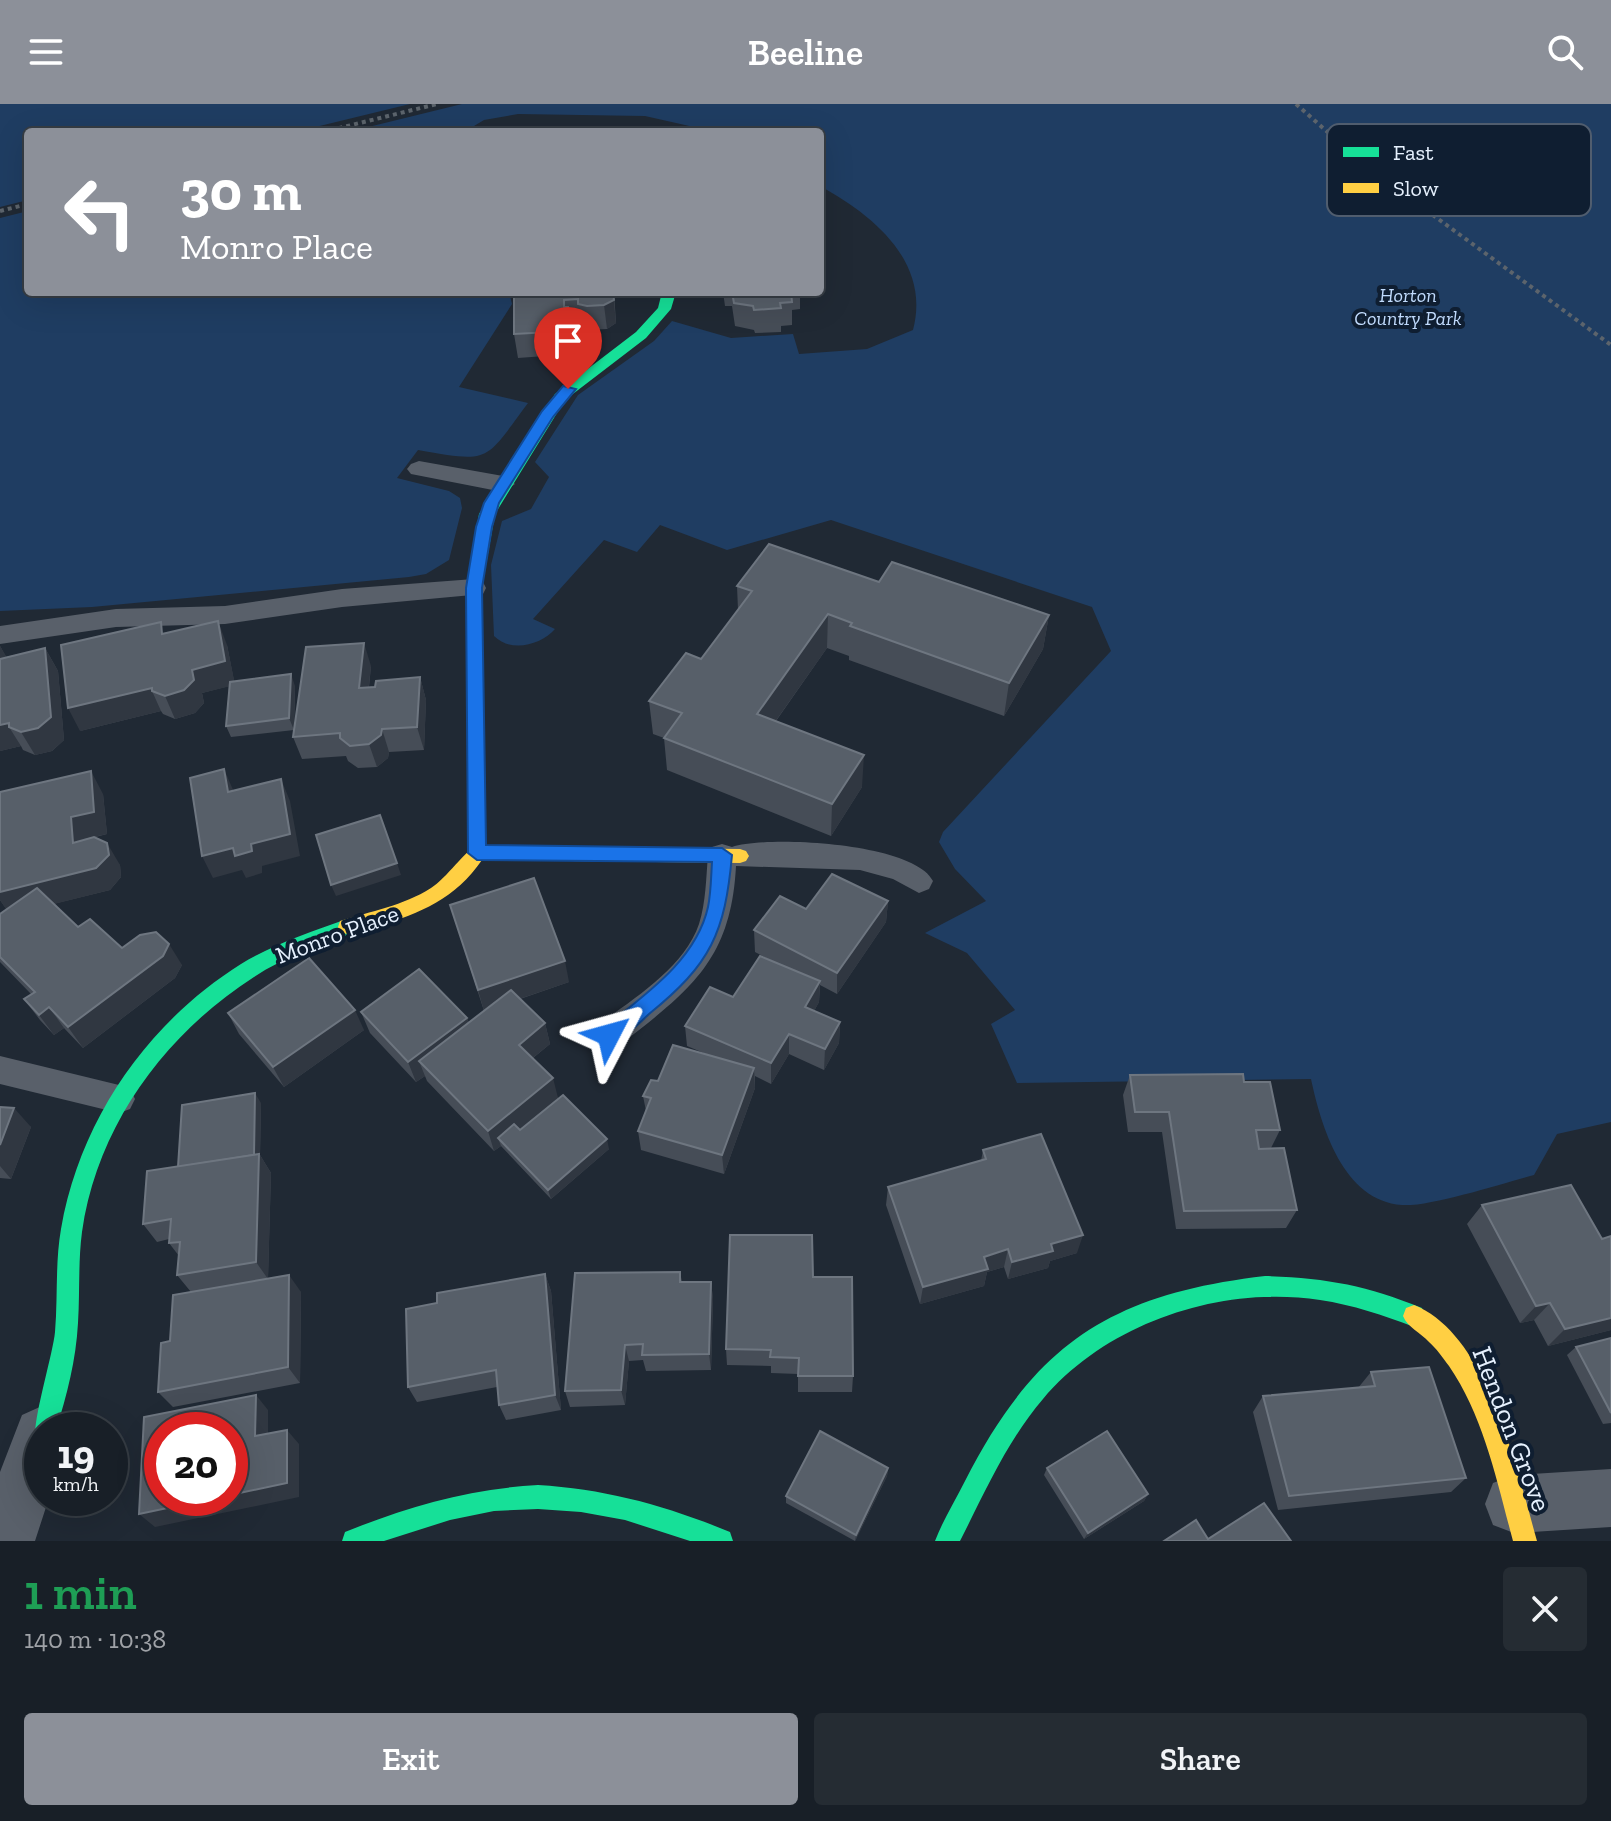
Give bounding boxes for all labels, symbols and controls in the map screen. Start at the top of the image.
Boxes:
icon: menu [24,30,68,74]
icon: search [1543,30,1587,74]
text: Beeline [748,31,863,74]
legend [1327,124,1591,216]
text: Fast [1393,139,1434,166]
text: 30 m [180,157,302,224]
icon: left [48,160,152,264]
text: Slow [1393,175,1439,202]
text: Monro Place [180,225,373,268]
park label: Horton Country Park [1354,283,1462,330]
pin [534,307,602,389]
icon: arrive [546,319,590,363]
street label: Monro Place [272,898,402,970]
position arrow [567,993,651,1077]
street label: Hendon Grove [1465,1342,1559,1516]
speed limit sign: 20 [144,1412,248,1516]
text: 19 [57,1430,95,1478]
text: km/h [53,1472,99,1496]
text: 1 min [24,1564,137,1621]
button: close [1503,1567,1587,1651]
text: 140 m · 10:38 [24,1623,166,1655]
button: Exit [24,1713,798,1805]
button: Share [814,1713,1587,1805]

